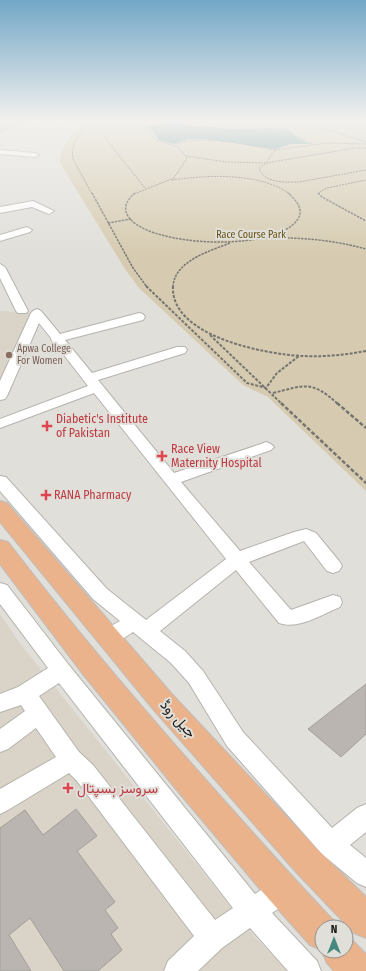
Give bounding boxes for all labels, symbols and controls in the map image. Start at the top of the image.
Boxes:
park label: Race Course Park [216,229,286,241]
place label: Apwa College For Women [17,343,71,367]
marker: Apwa College For Women [4,350,14,360]
place label: Diabetic's Institute of Pakistan [56,412,148,440]
marker: Diabetic's Institute of Pakistan [41,420,53,432]
place label: Race View Maternity Hospital [171,442,262,470]
marker: Race View Maternity Hospital [156,450,168,462]
place label: RANA Pharmacy [54,488,132,502]
marker: RANA Pharmacy [41,490,51,500]
street label: جیل روڈ [157,697,199,741]
place label: سروسز ہسپتال [77,780,158,798]
marker: سروسز ہسپتال [62,782,74,794]
north arrow [314,919,354,959]
text: N [331,923,337,936]

